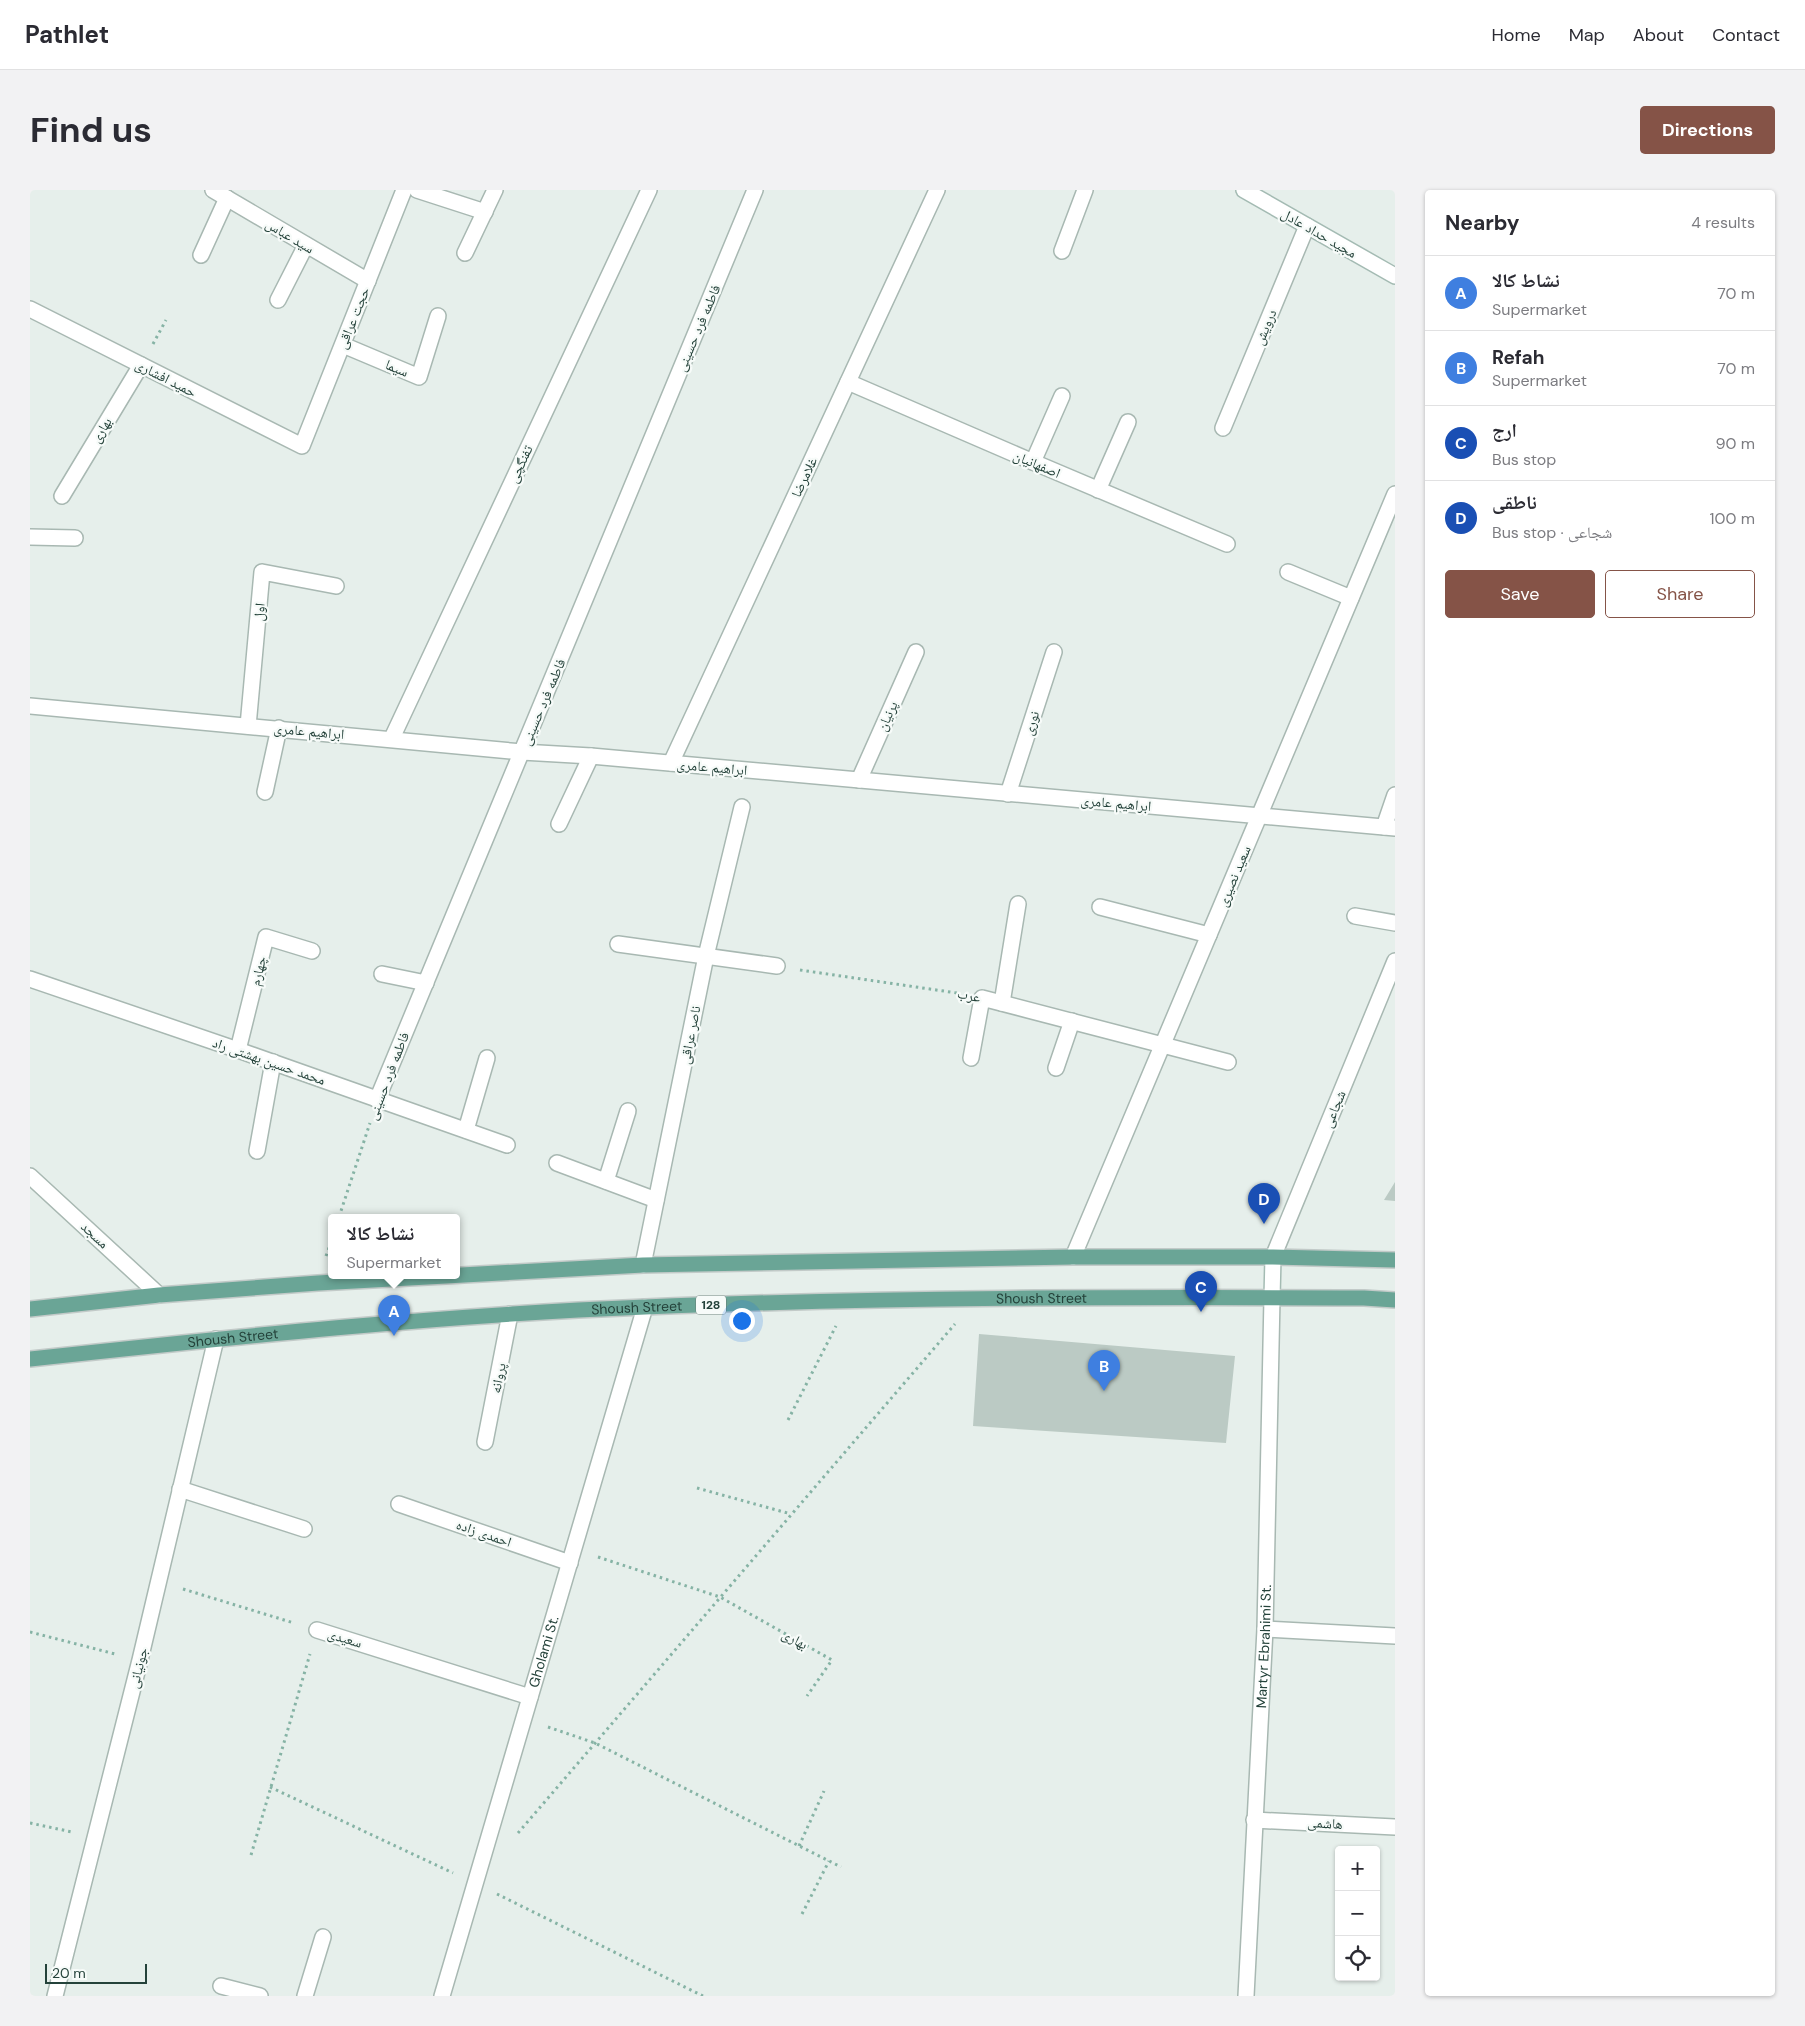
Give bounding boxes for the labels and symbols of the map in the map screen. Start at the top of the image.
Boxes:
street label: مجید حداد عادل [1278,204,1360,262]
street label: سید عباس [262,215,318,257]
street label: فاطمه فرد حسینی [672,282,724,374]
street label: حجت عراقی [332,284,374,351]
street label: درویش [1250,306,1281,347]
street label: حمید افشاری [132,355,200,401]
street label: سیما [383,355,411,381]
street label: بهاری [86,414,116,446]
street label: تفنگچی [503,442,537,486]
street label: اصفهانیان [1011,446,1063,482]
street label: غلامرضا [787,454,821,500]
street label: اول [249,602,269,622]
street label: فاطمه فرد حسینی [517,656,569,748]
street label: پرنیان [872,698,902,734]
street label: نوری [1019,708,1043,737]
street label: ابراهیم عامری [273,719,345,744]
street label: ابراهیم عامری [676,755,748,780]
street label: ابراهیم عامری [1080,791,1152,816]
street label: سعید نصیری [1213,843,1255,909]
street label: چهارم [246,954,271,988]
street label: عرب [956,984,982,1006]
street label: ناصر عراقی [676,1004,705,1066]
street label: فاطمه فرد حسینی [363,1029,413,1122]
street label: محمد حسین بهشتی راد [210,1033,328,1089]
street label: شجاعی [1318,1088,1350,1130]
pin: D [1248,1183,1280,1224]
street label: مسجد [77,1218,113,1252]
pin: C [1185,1271,1217,1312]
street label: Shoush Street [996,1289,1087,1307]
pin: A [378,1295,410,1336]
road number: 128 [696,1296,726,1314]
street label: Shoush Street [591,1297,683,1318]
your location [729,1308,755,1334]
street label: Shoush Street [187,1324,279,1351]
pin: B [1088,1350,1120,1391]
street label: پروانه [486,1361,510,1395]
street label: احمدی زاده [454,1515,514,1551]
street label: Martyr Ebrahimi St. [1252,1584,1275,1709]
street label: Gholami St. [524,1614,563,1690]
street label: سعیدی [325,1624,365,1652]
street label: بهاری [779,1625,811,1653]
street label: جونیانی [124,1646,152,1690]
street label: هاشمی [1307,1813,1343,1833]
scale bar [45,1961,148,1984]

